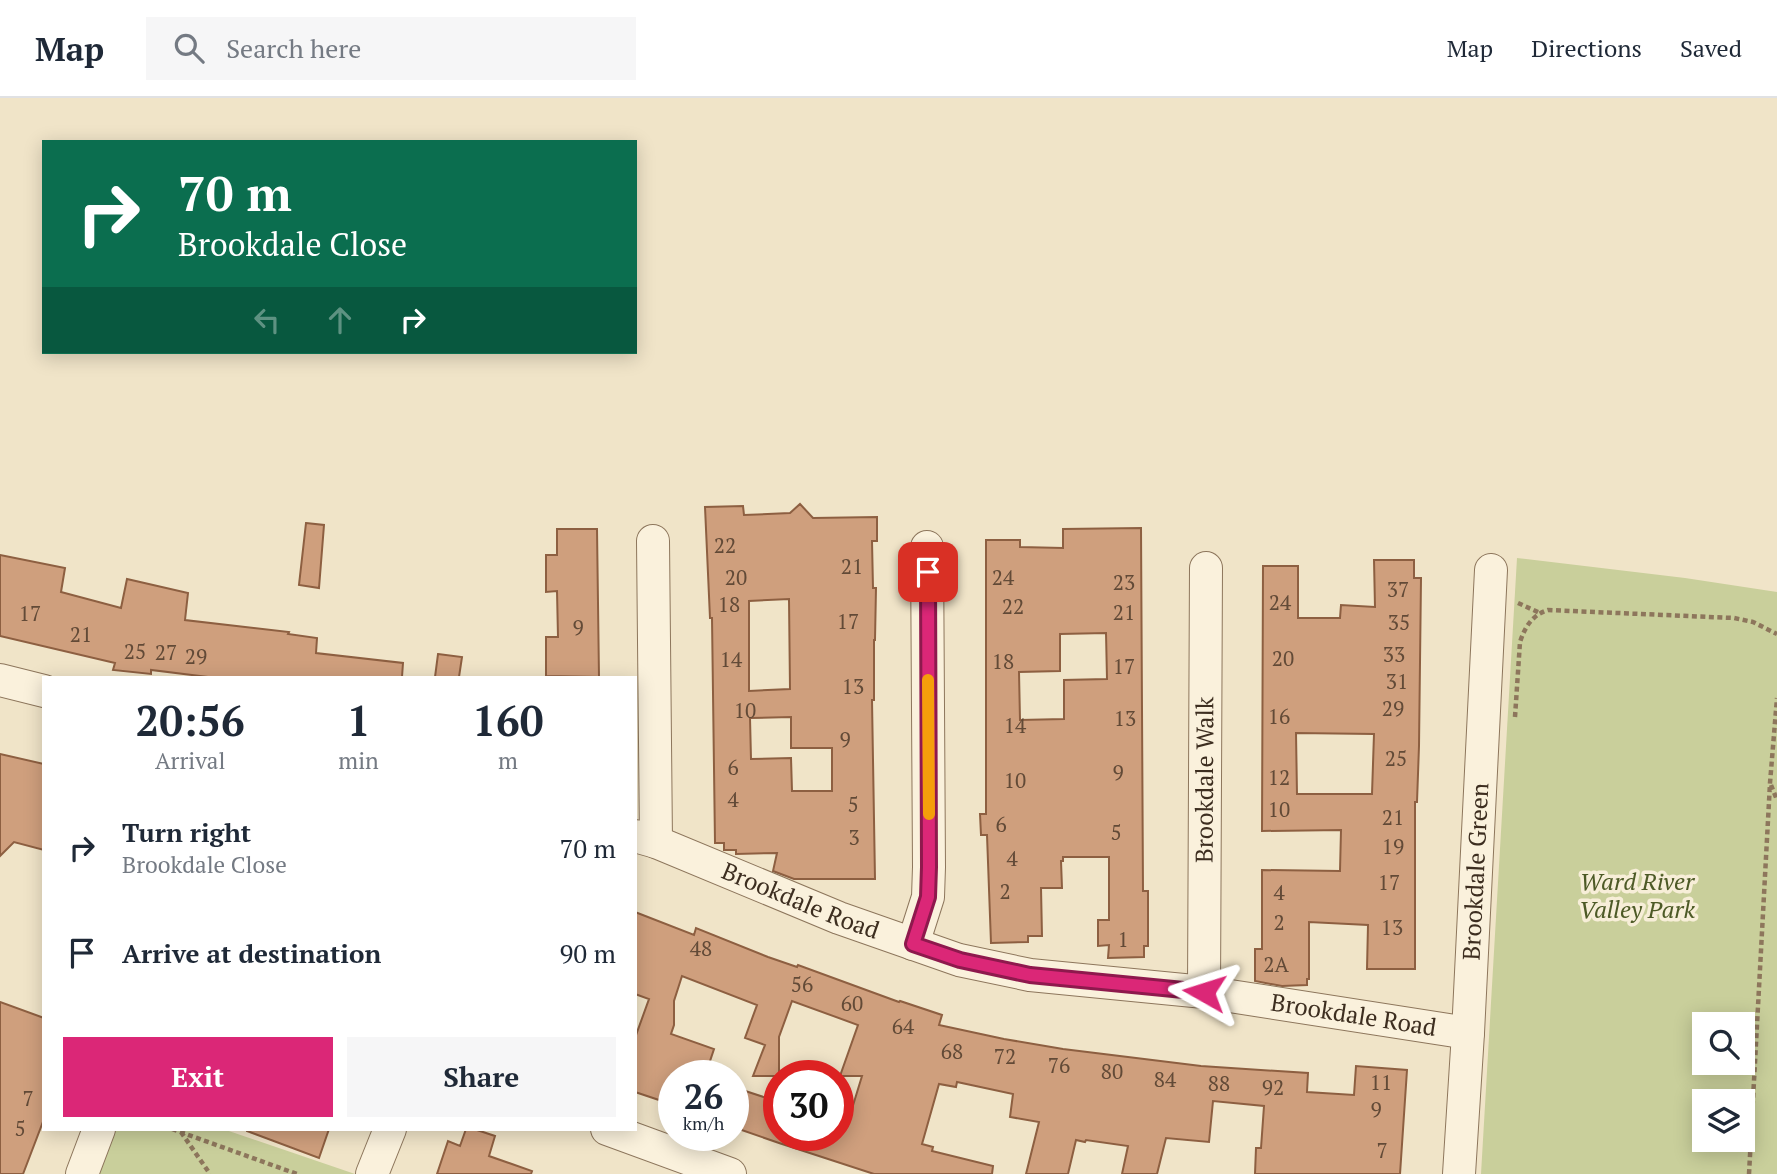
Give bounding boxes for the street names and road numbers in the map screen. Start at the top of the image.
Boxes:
street label: Brookdale Walk [1188,696,1220,863]
street label: Brookdale Green [1455,782,1495,961]
street label: Brookdale Road [717,854,884,946]
street label: Brookdale Road [1269,986,1439,1043]

